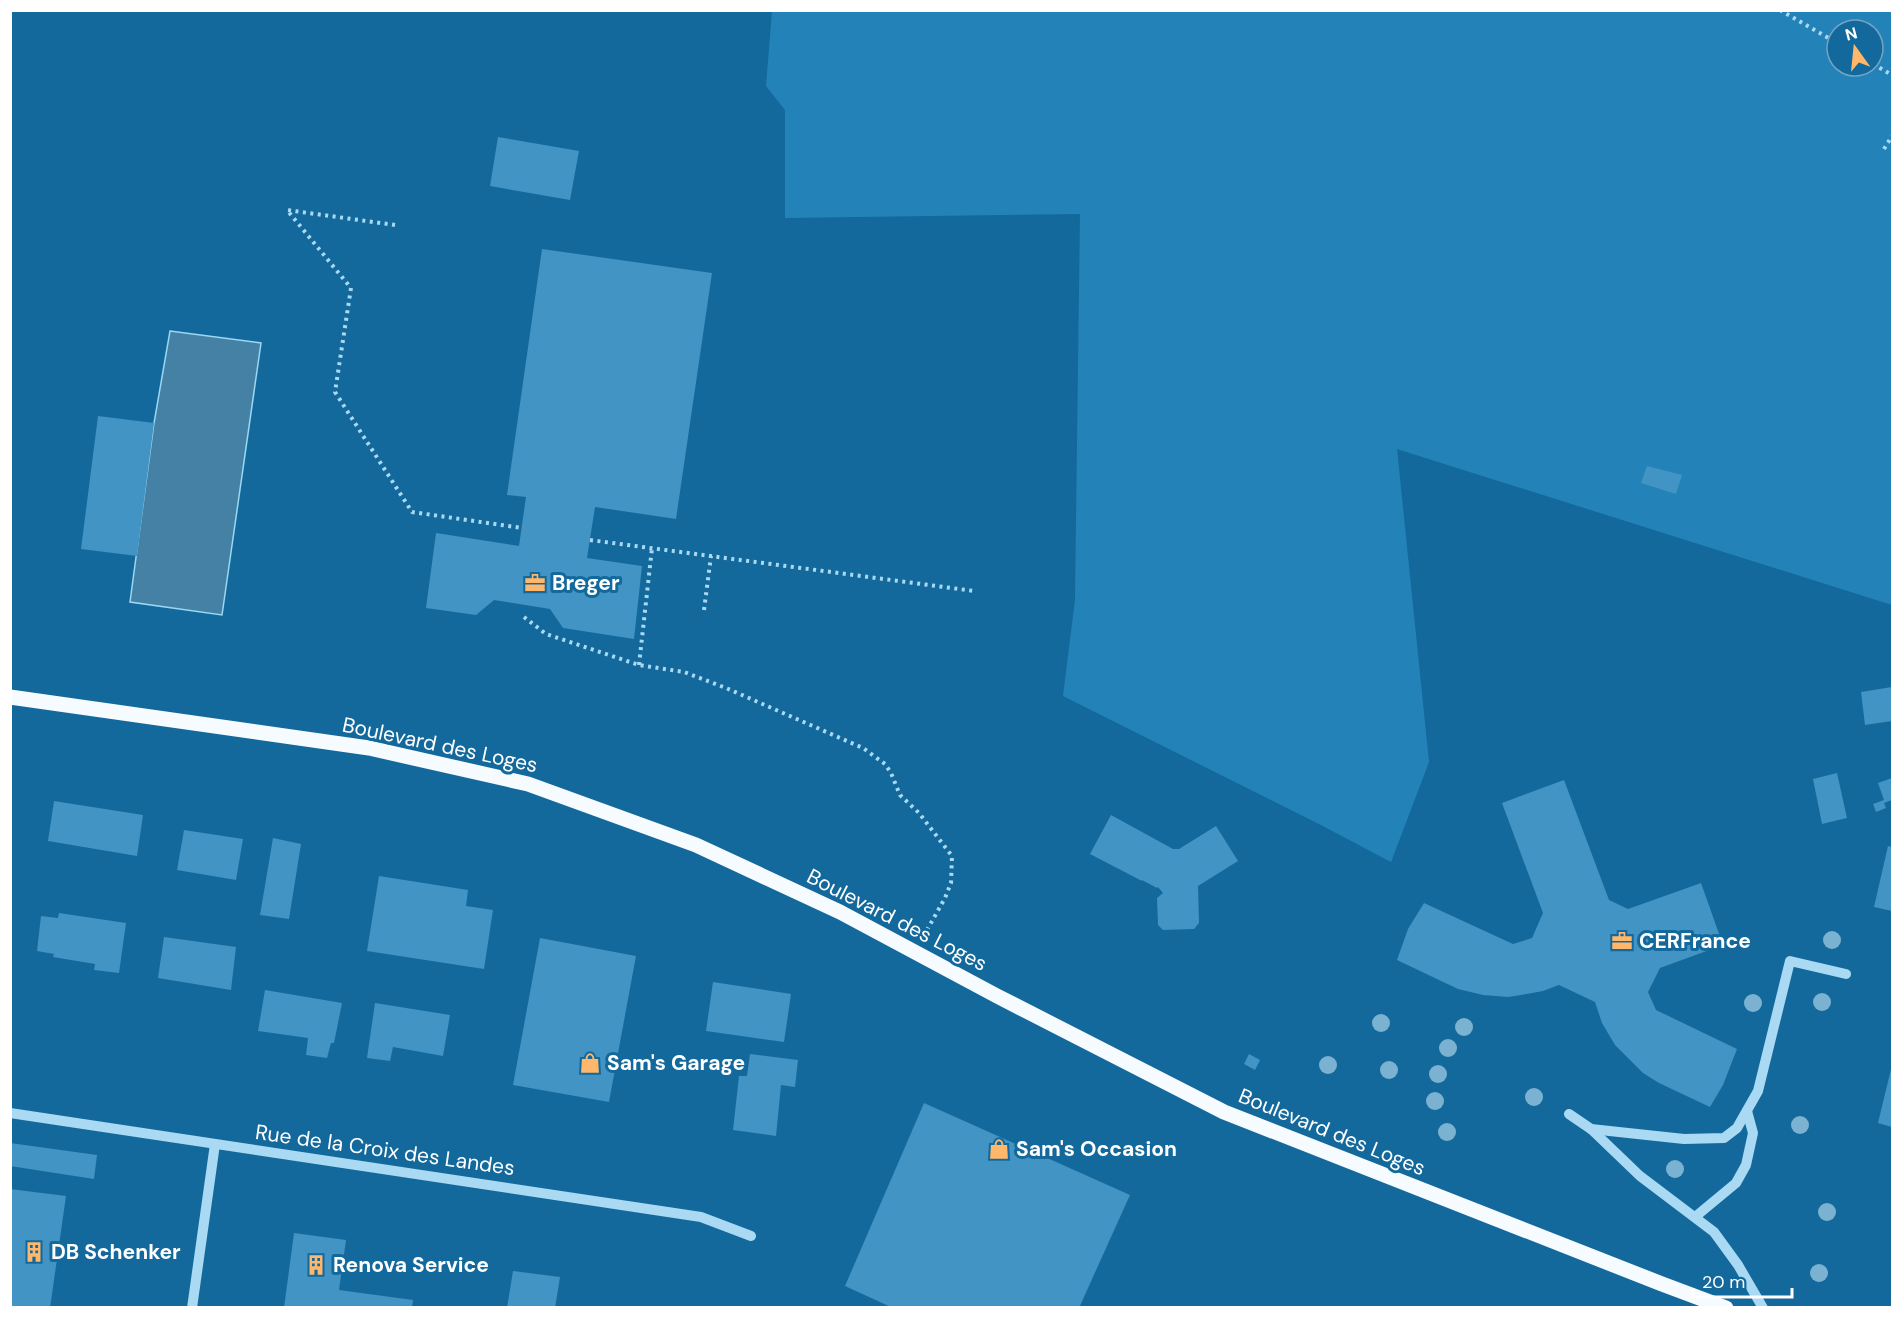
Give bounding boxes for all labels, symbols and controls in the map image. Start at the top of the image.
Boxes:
north arrow [1825,18,1885,78]
text: N [1843,22,1860,46]
place label: Breger [552,569,620,597]
office icon: Breger [523,571,547,595]
street label: Boulevard des Loges [340,711,540,779]
street label: Boulevard des Loges [802,862,992,978]
place label: CERFrance [1639,927,1751,955]
office icon: CERFrance [1610,929,1634,953]
place label: Sam's Garage [607,1049,745,1077]
shop icon: Sam's Garage [578,1051,602,1075]
street label: Boulevard des Loges [1234,1082,1430,1182]
street label: Rue de la Croix des Landes [253,1118,517,1182]
place label: Sam's Occasion [1016,1135,1177,1163]
shop icon: Sam's Occasion [987,1137,1011,1161]
place label: DB Schenker [51,1238,181,1266]
building icon: DB Schenker [22,1240,46,1264]
place label: Renova Service [333,1251,489,1279]
building icon: Renova Service [304,1253,328,1277]
scale bar [1693,1261,1792,1299]
text: 20 m [1702,1270,1745,1294]

